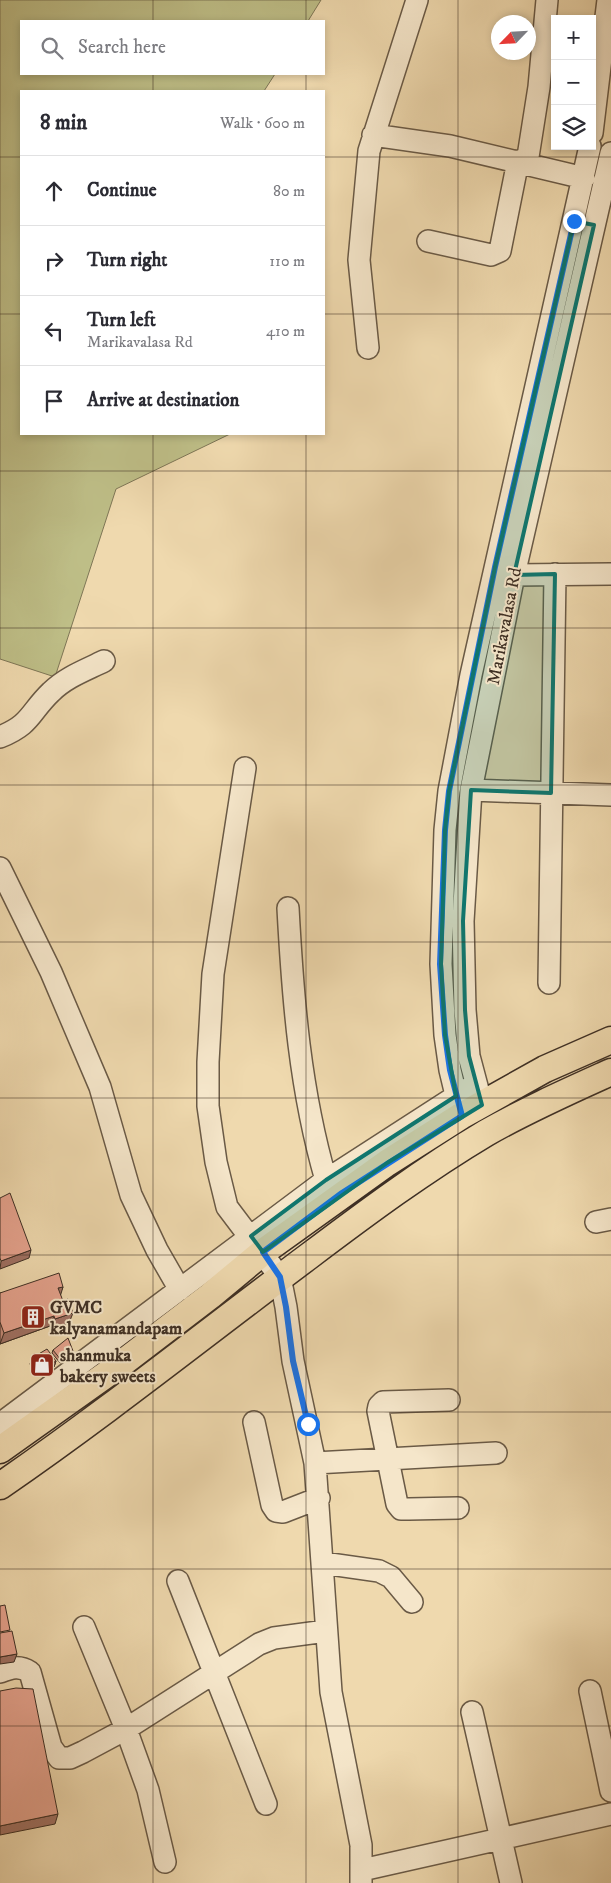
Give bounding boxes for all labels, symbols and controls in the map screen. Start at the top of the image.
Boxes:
north arrow [491,15,536,60]
map controls [551,15,596,150]
button: + [551,15,596,60]
search box [20,20,325,75]
icon: search [38,34,66,62]
text: Search here [78,36,166,59]
button: − [551,60,596,105]
button: layers [551,105,596,150]
text: 8 min [40,110,87,136]
text: Walk · 600 m [220,113,305,133]
icon: ahead [40,177,68,205]
text: Continue [87,179,157,202]
text: 80 m [273,181,305,201]
route end [563,210,586,233]
icon: right [40,247,68,275]
text: Turn right [87,249,167,272]
text: 110 m [269,251,305,271]
text: Turn left [87,309,156,332]
icon: left [40,317,68,345]
text: 410 m [266,321,305,341]
text: Marikavalasa Rd [87,332,193,352]
icon: arrive [40,387,68,415]
text: Arrive at destination [87,389,239,412]
street label: Marikavalasa Rd [483,566,527,687]
place label: GVMC kalyanamandapam [49,1297,183,1340]
building icon: GVMC kalyanamandapam [20,1304,46,1330]
place label: shanmuka bakery sweets [59,1345,156,1388]
shop icon: shanmuka bakery sweets [29,1352,55,1378]
route start [297,1413,320,1436]

